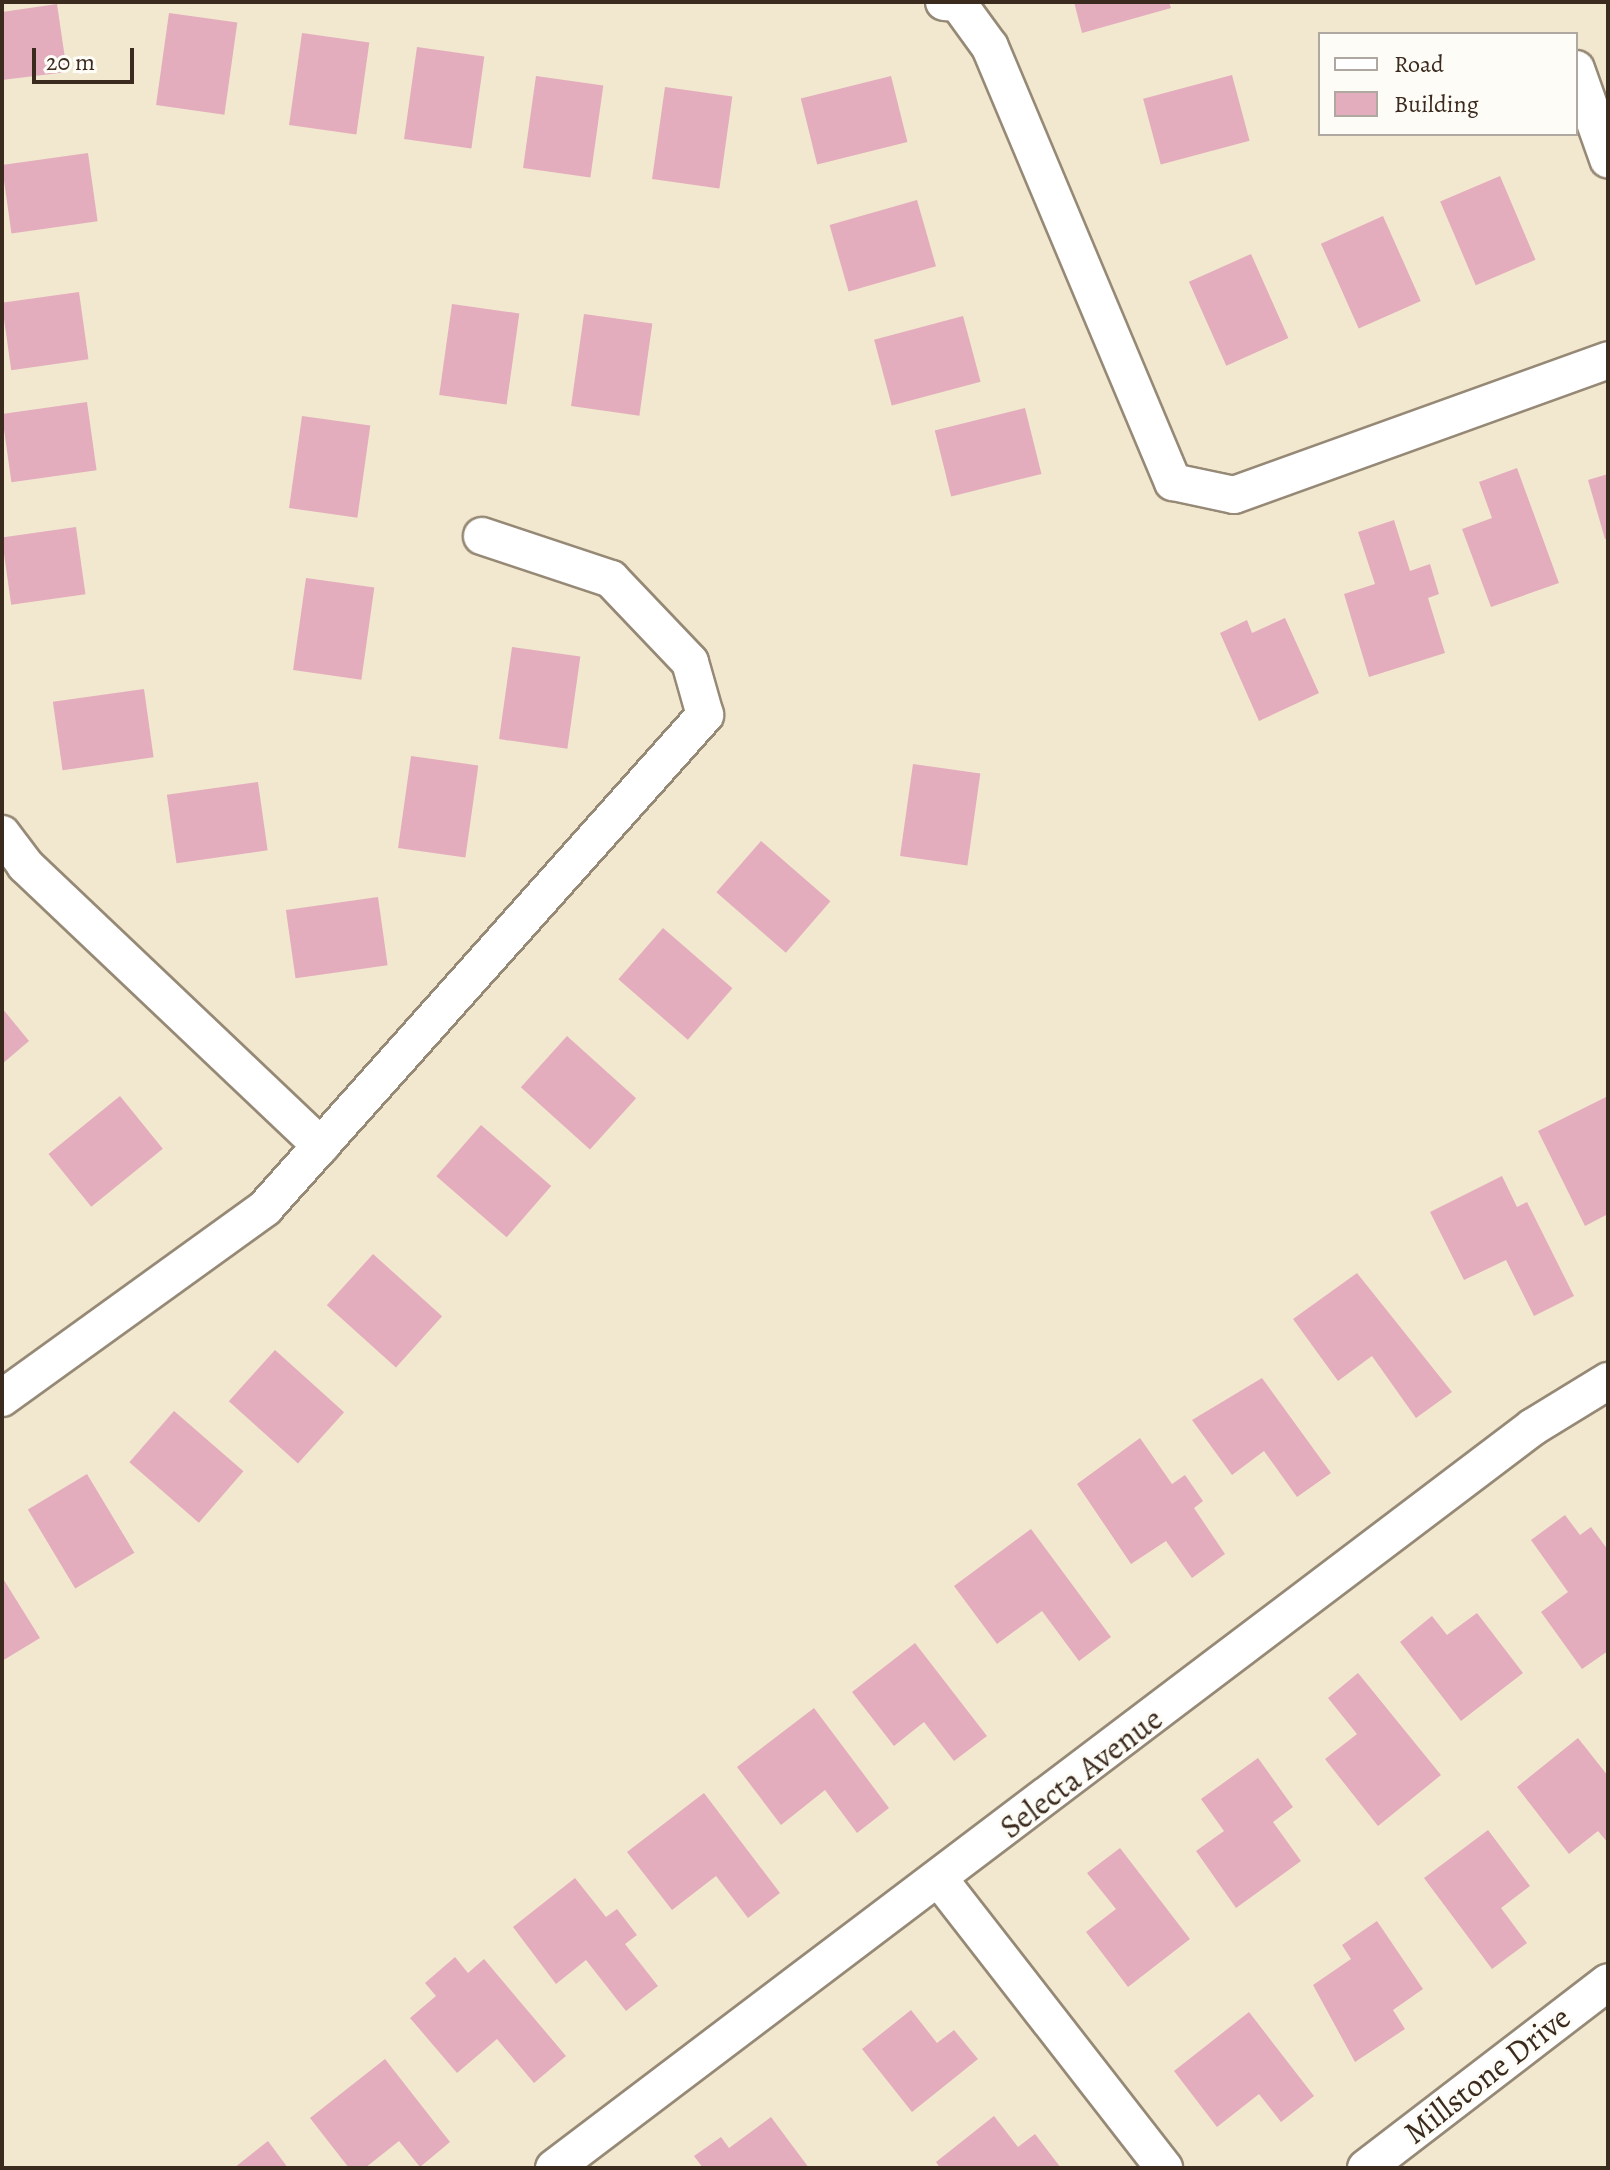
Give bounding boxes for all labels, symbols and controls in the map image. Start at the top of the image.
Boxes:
scale bar [36,32,138,82]
legend [1318,32,1578,136]
text: 20 m [46,46,95,78]
text: Road [1394,48,1444,80]
text: Building [1394,88,1479,120]
street label: Selecta Avenue [992,1699,1170,1847]
street label: Millstone Drive [1396,1998,1578,2152]

